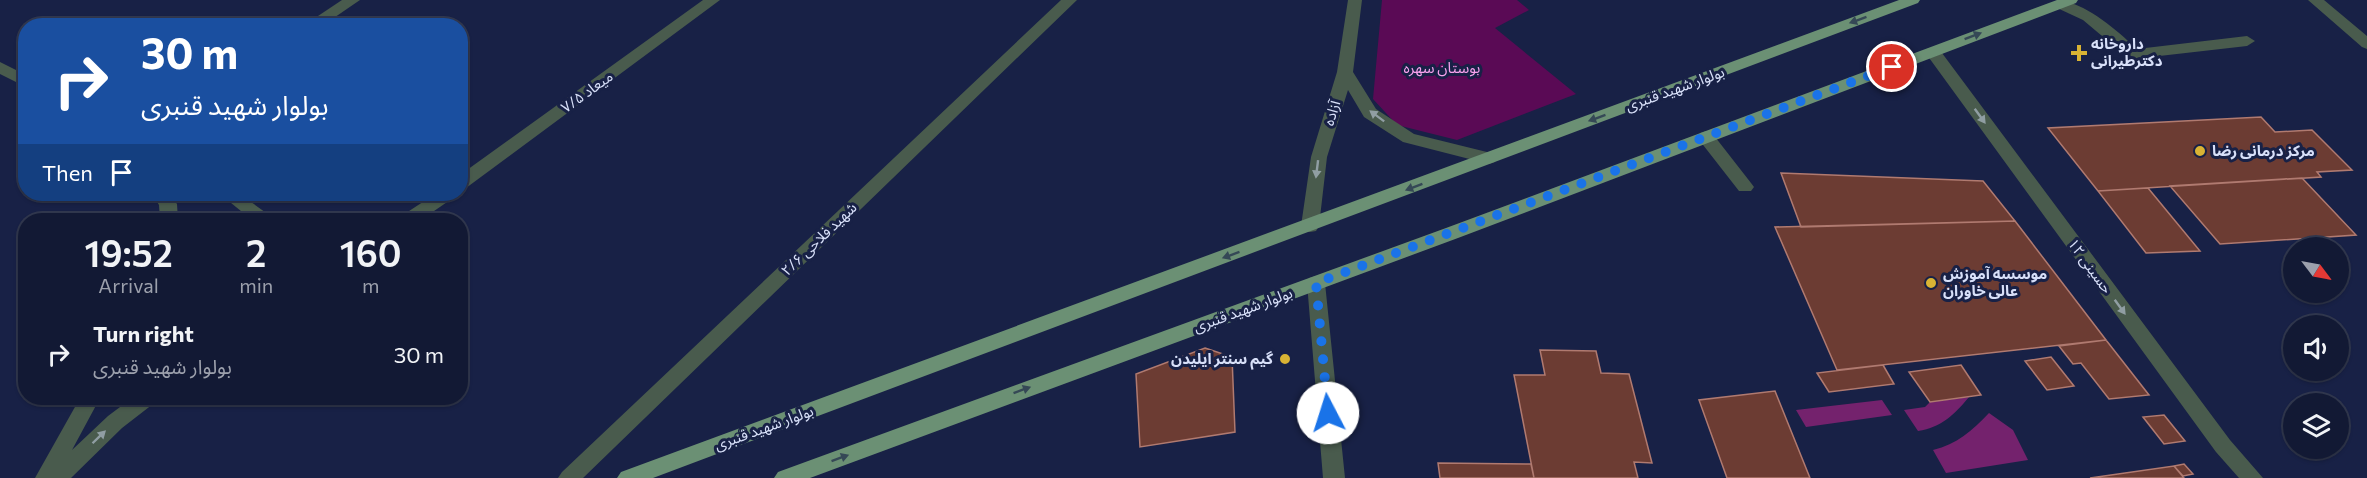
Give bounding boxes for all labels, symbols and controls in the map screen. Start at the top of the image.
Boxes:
one-way arrow [1849,16,1867,26]
text: 30 m [141,26,238,78]
one-way arrow [1964,31,1982,41]
place label: داروخانه دکترطیرانی [2091,34,2163,70]
pin [1866,41,1917,92]
icon: right [42,42,120,120]
marker: داروخانه دکترطیرانی [2072,46,2086,60]
icon: arrive [1875,50,1908,83]
park label: بوستان سهره [1404,58,1480,77]
street label: بولوار شهید قنبری [1623,62,1727,115]
street label: میعاد ۷/۵ [557,66,616,116]
text: بولوار شهید قنبری [141,88,329,121]
street label: آزاده [1319,97,1345,128]
one-way arrow [1974,108,1986,123]
one-way arrow [1369,110,1385,123]
one-way arrow [1587,113,1605,123]
place label: مرکز درمانی رضا [2212,141,2315,160]
marker: مرکز درمانی رضا [2193,144,2207,158]
icon: arrive [105,156,138,189]
text: Then [42,159,93,186]
one-way arrow [1313,159,1322,178]
one-way arrow [1405,183,1423,193]
street label: شهید فلاحی ۲/۶ [777,198,861,280]
text: 19:52 [84,230,173,274]
text: 2 [246,230,266,274]
text: 160 [340,230,402,274]
street label: حسینی ۱۲ [2064,234,2117,297]
north arrow [2283,237,2349,303]
map controls [2283,237,2349,459]
one-way arrow [1222,251,1240,261]
place label: موسسه آموزش عالی خاوران [1943,264,2047,300]
text: Arrival [98,273,159,297]
text: min [239,273,273,297]
text: m [362,273,379,297]
marker: موسسه آموزش عالی خاوران [1924,276,1938,290]
street label: بولوار شهید قنبری [1191,283,1295,336]
one-way arrow [2114,299,2126,315]
button: sound [2283,315,2349,381]
text: Turn right [93,320,194,347]
icon: right [42,338,75,371]
text: 30 m [394,341,444,368]
place label: گیم سنتر ایلیدن [1171,349,1273,370]
marker: گیم سنتر ایلیدن [1278,352,1292,366]
text: بولوار شهید قنبری [93,354,232,378]
position arrow [1296,381,1360,445]
one-way arrow [1014,385,1032,395]
button: layers [2283,393,2349,459]
street label: بولوار شهید قنبری [712,401,816,454]
one-way arrow [91,431,105,445]
one-way arrow [831,452,849,462]

